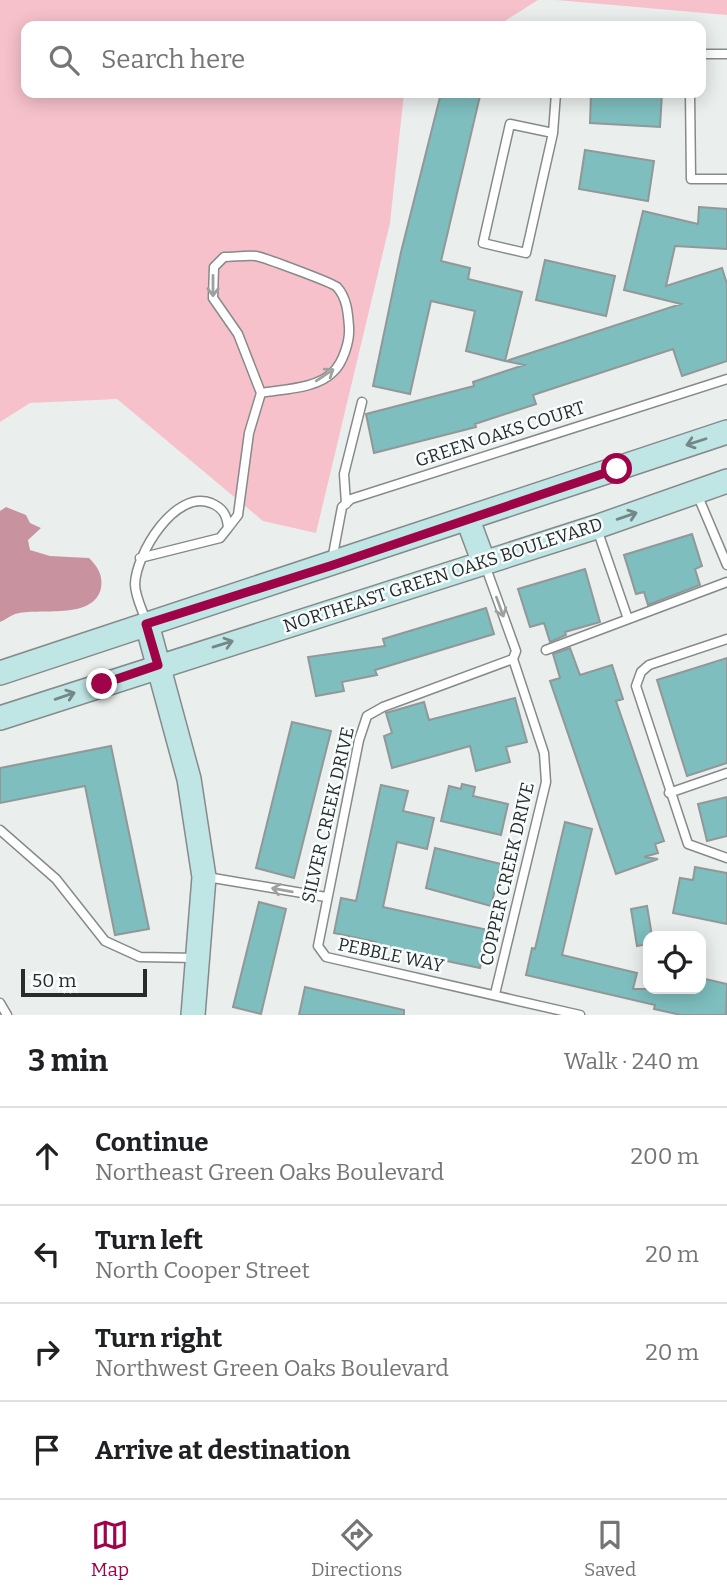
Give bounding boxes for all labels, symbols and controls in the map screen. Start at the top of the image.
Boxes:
search box [21,21,706,98]
icon: search [45,41,83,79]
text: Search here [101,44,245,75]
one-way arrow [206,274,220,297]
one-way arrow [316,368,335,383]
street label: GREEN OAKS COURT [412,396,588,472]
one-way arrow [686,437,708,449]
route start [601,453,632,484]
one-way arrow [615,509,637,521]
street label: NORTHEAST GREEN OAKS BOULEVARD [281,513,605,637]
one-way arrow [495,595,507,617]
one-way arrow [212,637,234,650]
route end [86,668,117,699]
one-way arrow [53,689,75,701]
street label: SILVER CREEK DRIVE [297,725,359,905]
street label: COPPER CREEK DRIVE [475,780,539,968]
one-way arrow [271,883,294,896]
map controls [643,931,706,994]
button: locate [643,931,706,994]
street label: PEBBLE WAY [336,933,447,977]
scale bar [21,966,147,998]
text: 50 m [32,969,76,992]
text: 3 min [28,1043,108,1079]
text: Walk · 240 m [564,1047,699,1075]
text: Continue [95,1127,209,1158]
icon: ahead [28,1137,66,1175]
text: 200 m [630,1142,699,1170]
text: Northeast Green Oaks Boulevard [95,1158,444,1186]
text: Turn left [95,1225,203,1256]
icon: left [28,1235,66,1273]
text: 20 m [645,1240,699,1268]
text: North Cooper Street [95,1256,310,1284]
text: Turn right [95,1323,222,1354]
icon: right [28,1333,66,1371]
text: 20 m [645,1338,699,1366]
text: Northwest Green Oaks Boulevard [95,1354,449,1382]
icon: arrive [28,1431,66,1469]
text: Arrive at destination [95,1435,350,1466]
tab: Map [91,1516,129,1581]
tab: Directions [311,1516,402,1581]
tab: Saved [584,1516,636,1581]

